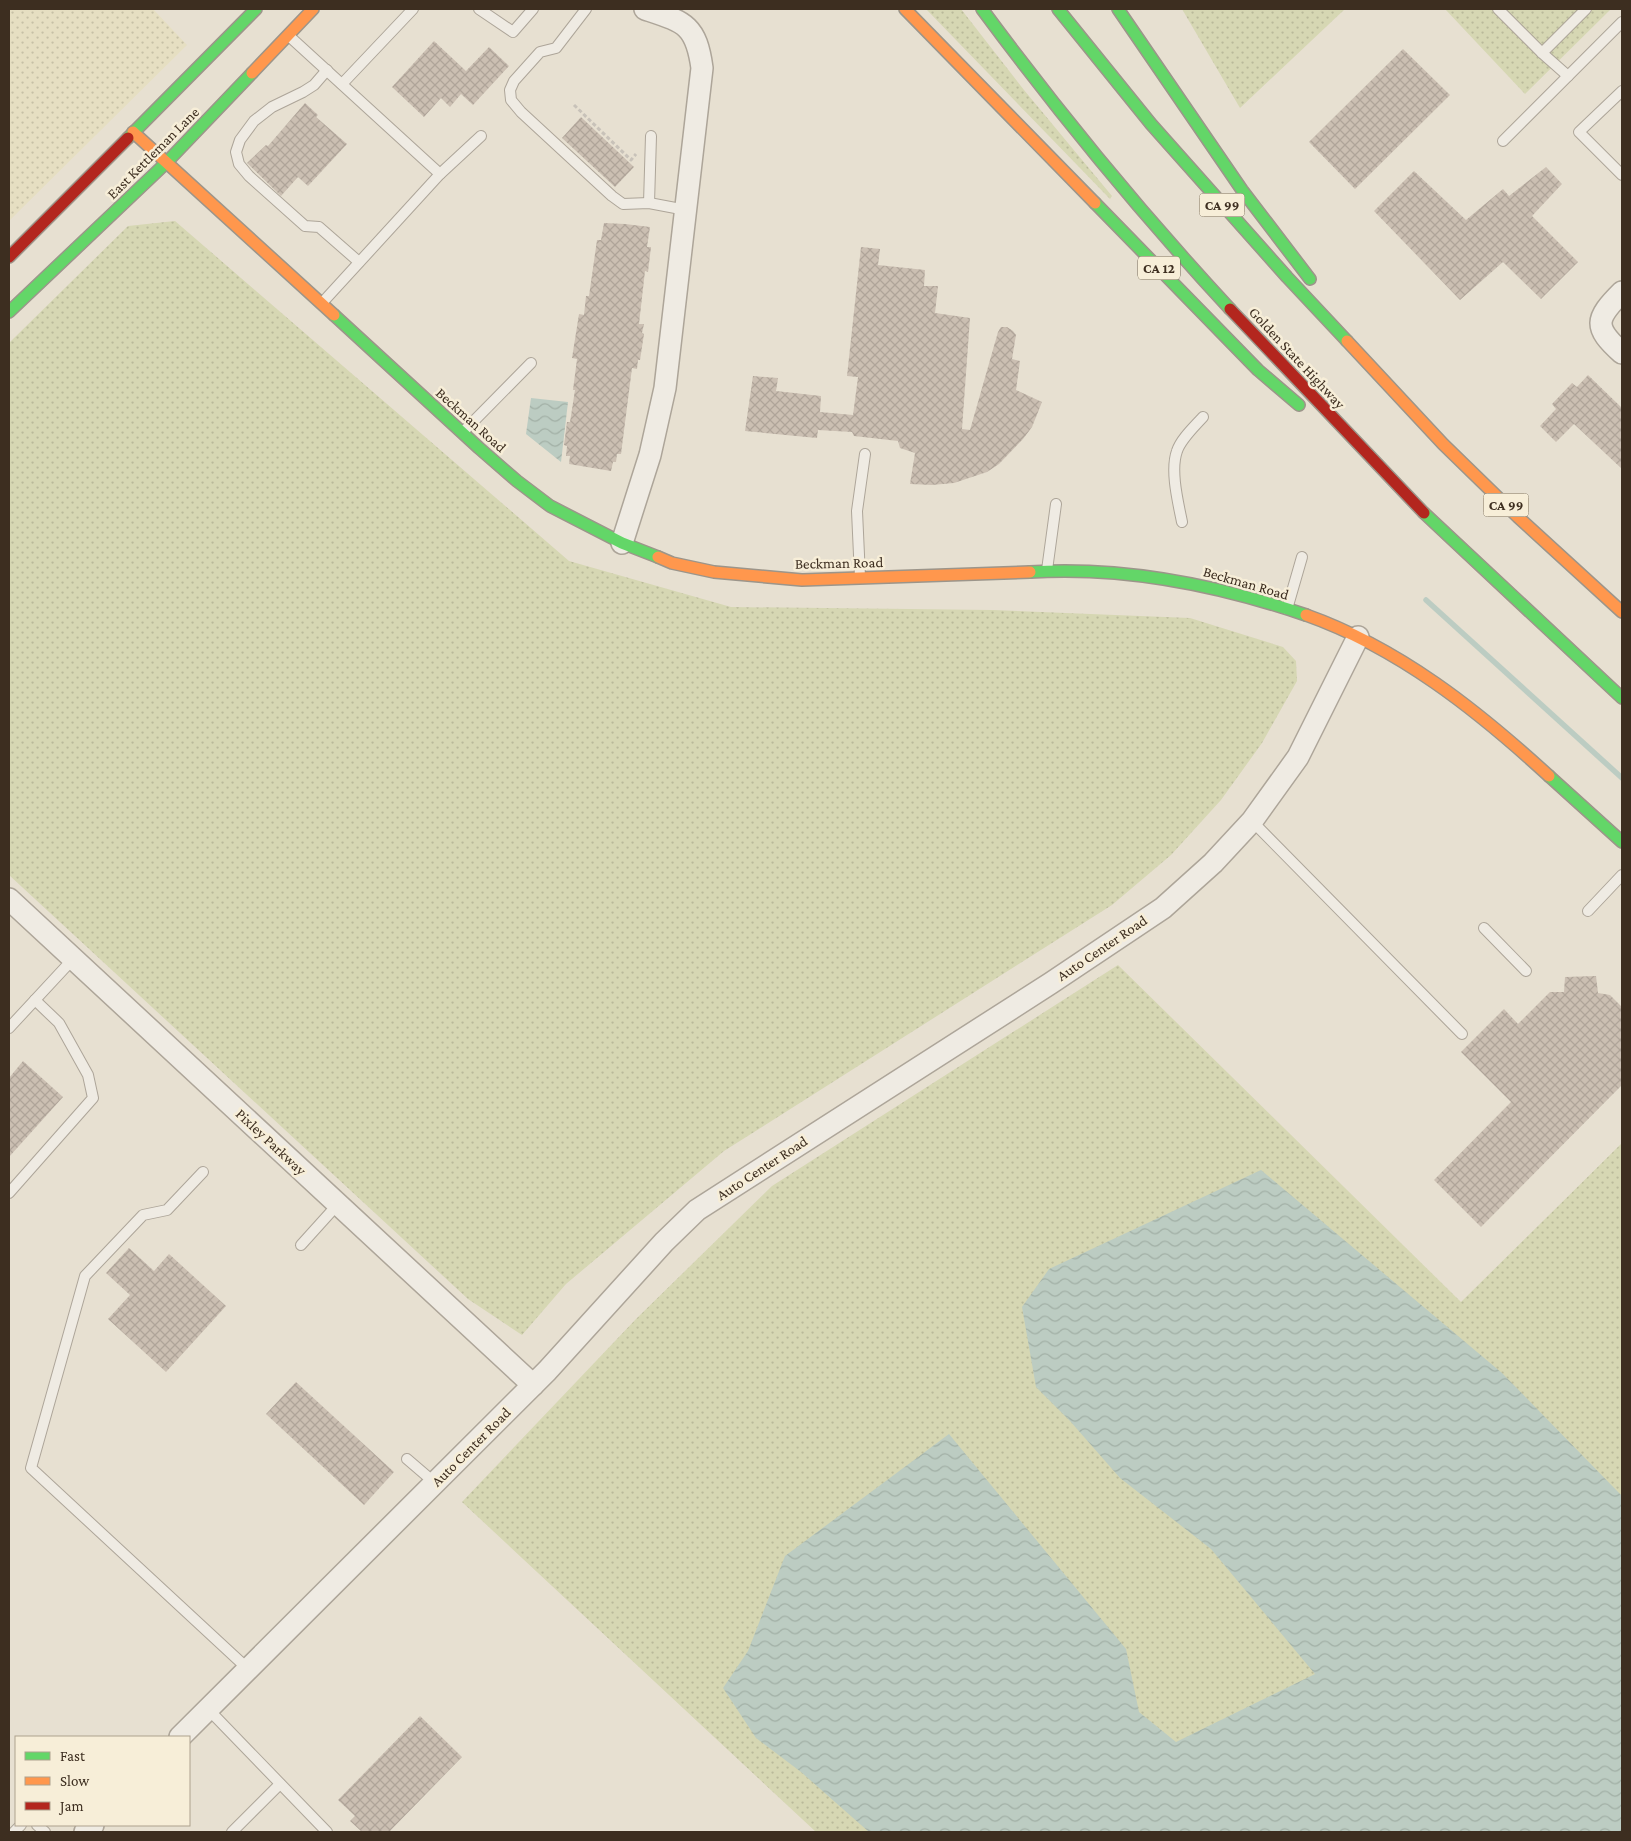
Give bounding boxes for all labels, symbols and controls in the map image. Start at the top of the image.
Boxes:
street label: East Kettleman Lane [104,104,202,202]
road number: CA 99 [1200,194,1244,216]
road number: CA 12 [1138,256,1180,280]
street label: Golden State Highway [1245,304,1348,413]
street label: Beckman Road [433,384,509,456]
road number: CA 99 [1484,494,1528,516]
street label: Beckman Road [795,554,883,572]
street label: Beckman Road [1201,563,1291,603]
street label: Auto Center Road [1054,912,1150,984]
street label: Pixley Parkway [232,1106,309,1179]
street label: Auto Center Road [714,1133,810,1203]
street label: Auto Center Road [428,1404,514,1490]
legend [15,1736,190,1826]
text: Fast [60,1748,86,1764]
text: Slow [60,1773,90,1789]
text: Jam [58,1798,83,1815]

